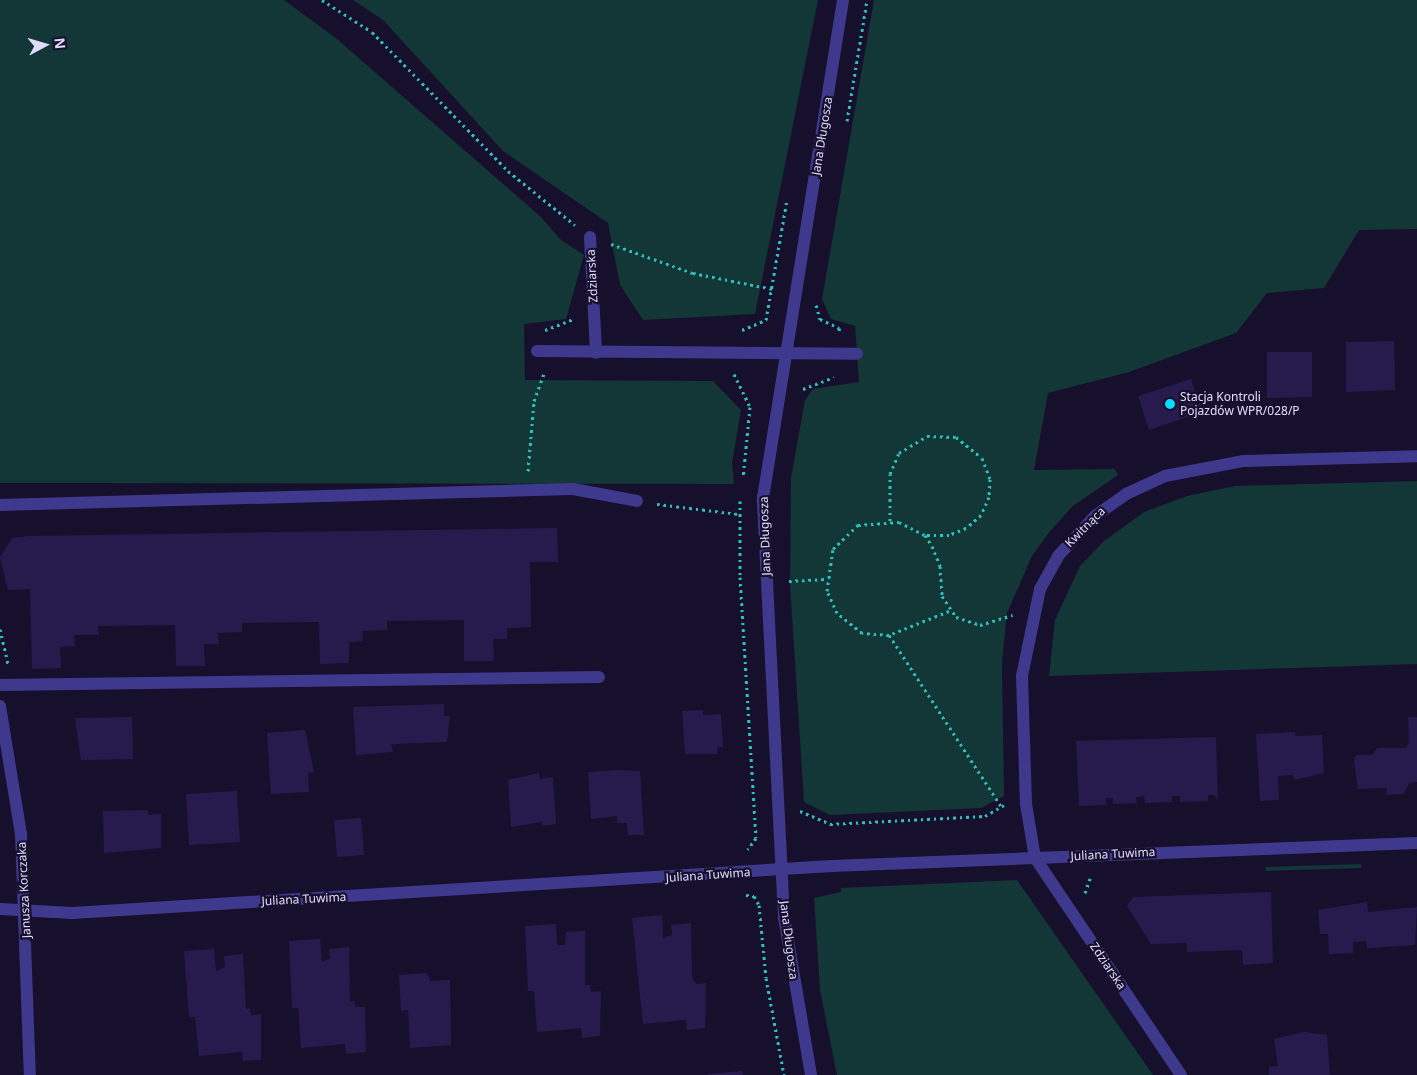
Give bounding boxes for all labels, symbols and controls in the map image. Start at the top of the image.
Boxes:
north arrow [20,20,70,70]
text: N [50,37,70,50]
street label: Jana Długosza [809,96,835,176]
street label: Zdziarska [583,249,601,303]
place label: Stacja Kontroli Pojazdów WPR/028/P [1180,390,1300,418]
marker: Stacja Kontroli Pojazdów WPR/028/P [1164,398,1176,410]
street label: Jana Długosza [756,496,774,576]
street label: Kwitnąca [1062,504,1108,550]
street label: Janusza Korczaka [14,841,34,939]
street label: Juliana Tuwima [1070,845,1156,863]
street label: Juliana Tuwima [665,865,751,885]
street label: Juliana Tuwima [261,890,347,908]
street label: Jana Długosza [777,900,801,980]
street label: Zdziarska [1087,940,1129,992]

